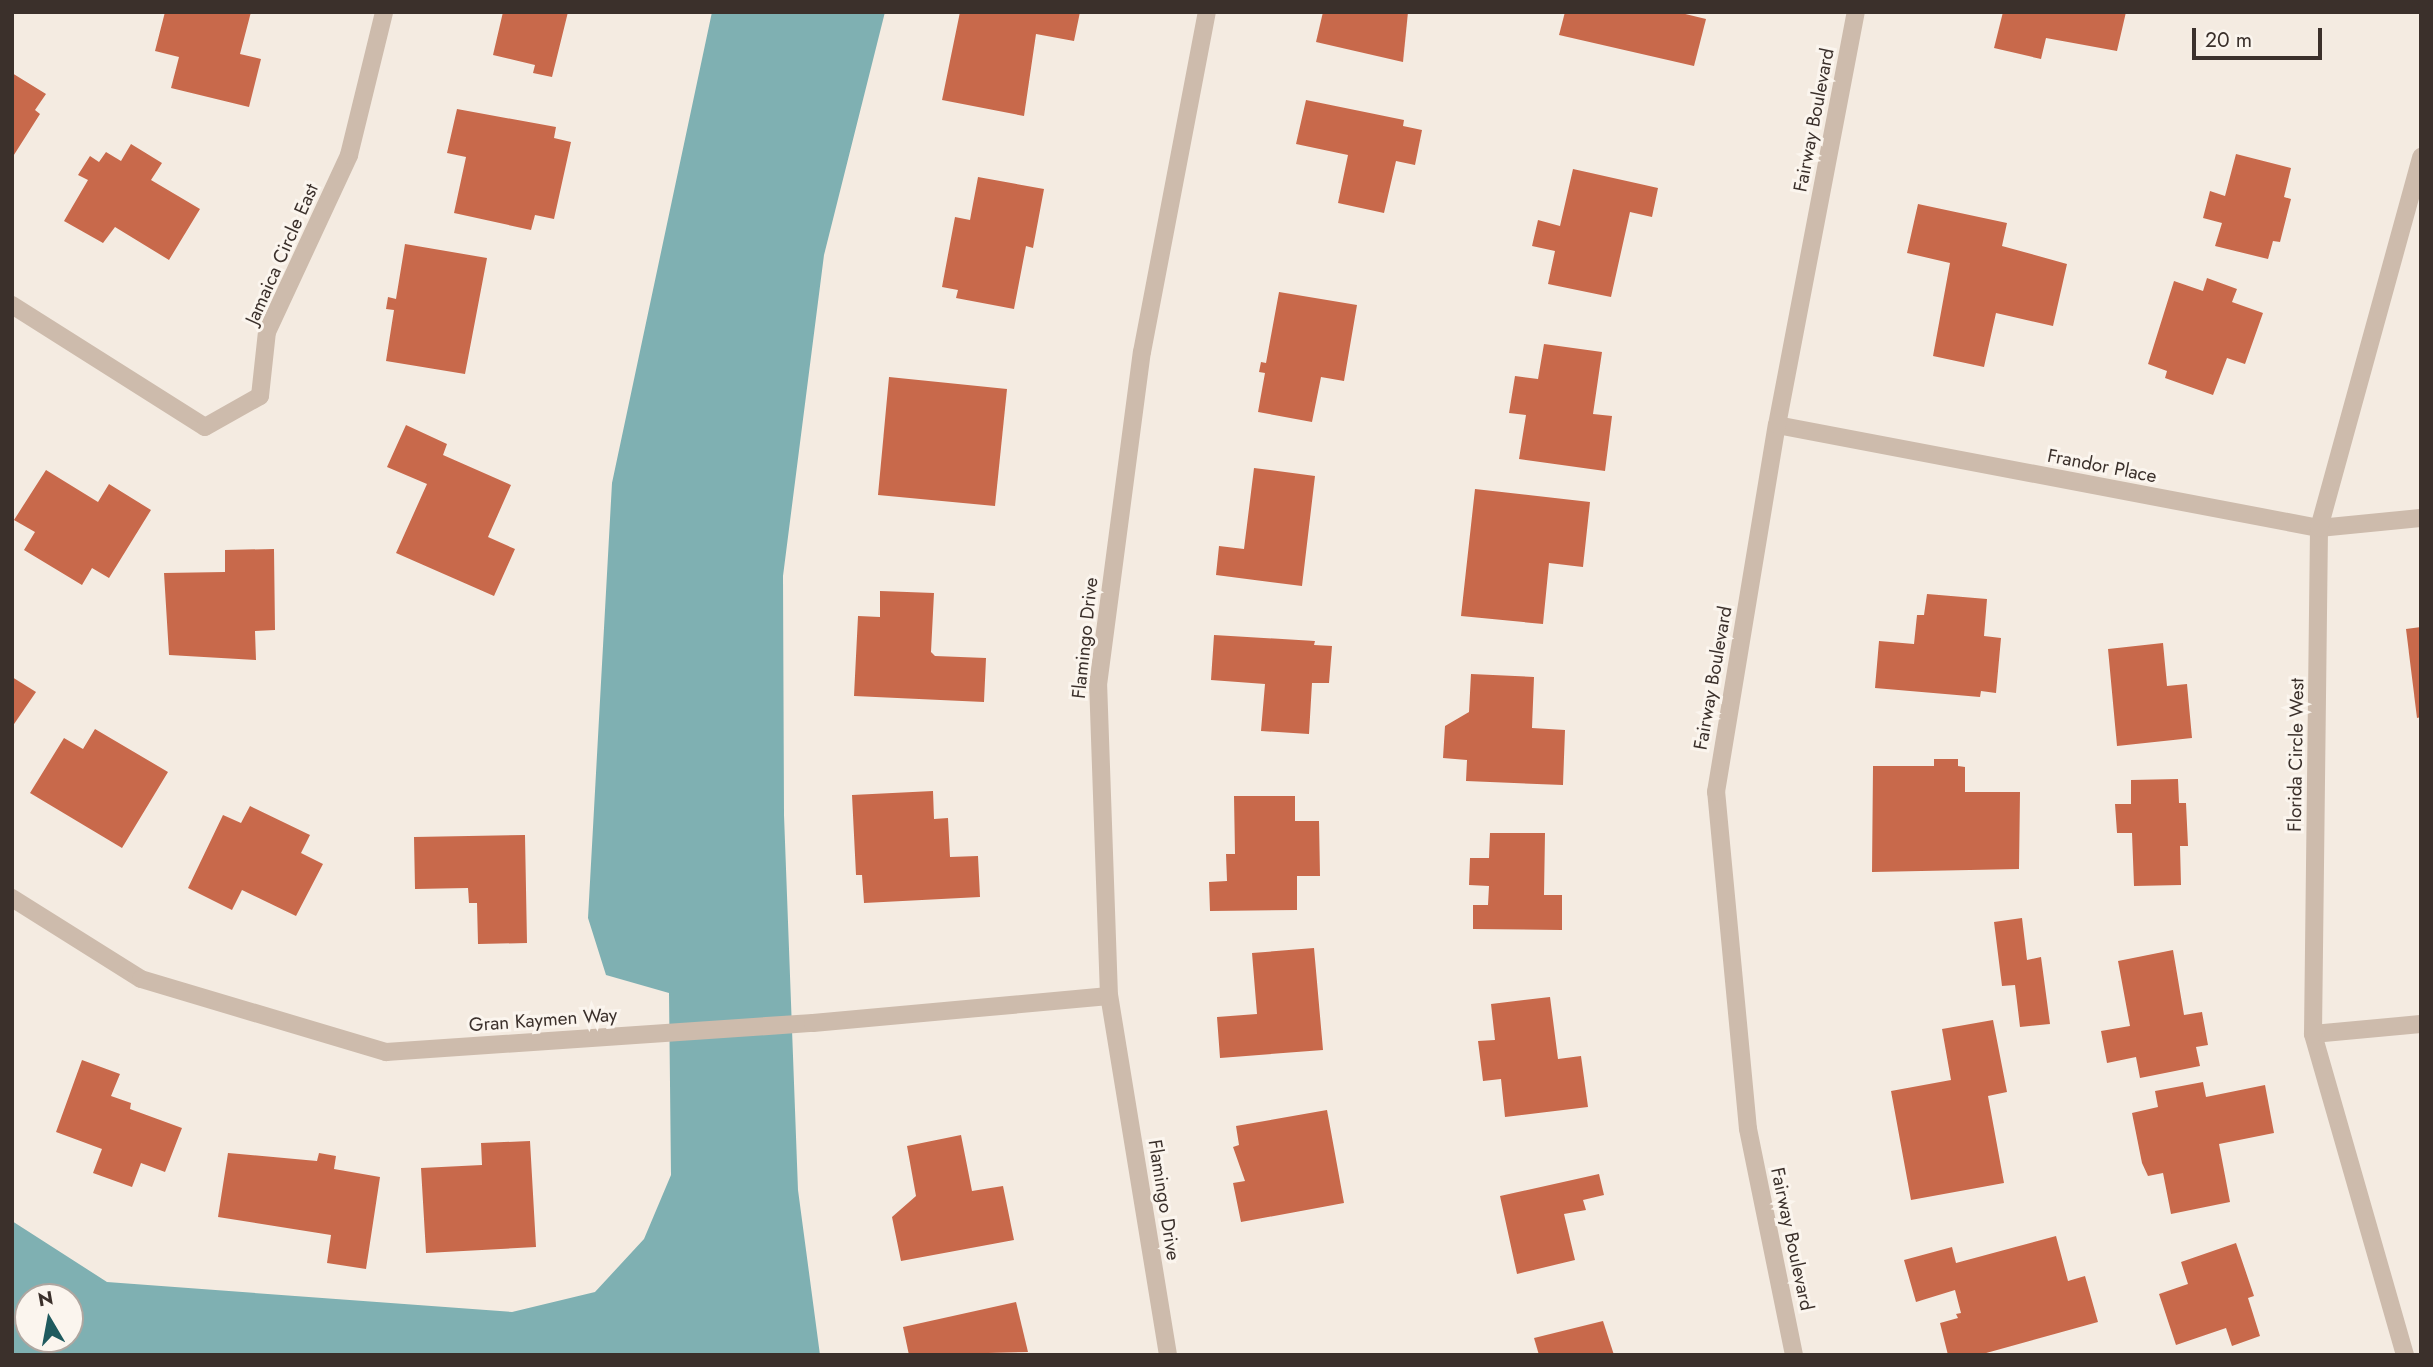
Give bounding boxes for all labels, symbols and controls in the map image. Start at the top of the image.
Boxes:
scale bar [2195,14,2324,58]
text: 20 m [2205,25,2252,55]
street label: Fairway Boulevard [1789,46,1839,194]
street label: Jamaica Circle East [241,180,323,328]
street label: Frandor Place [2045,444,2159,488]
street label: Flamingo Drive [1067,576,1103,700]
street label: Fairway Boulevard [1689,604,1737,752]
street label: Florida Circle West [2283,678,2309,832]
street label: Gran Kaymen Way [468,1003,618,1037]
street label: Flamingo Drive [1143,1138,1185,1262]
street label: Fairway Boulevard [1766,1165,1818,1313]
north arrow [14,1283,84,1353]
text: N [36,1284,55,1313]

